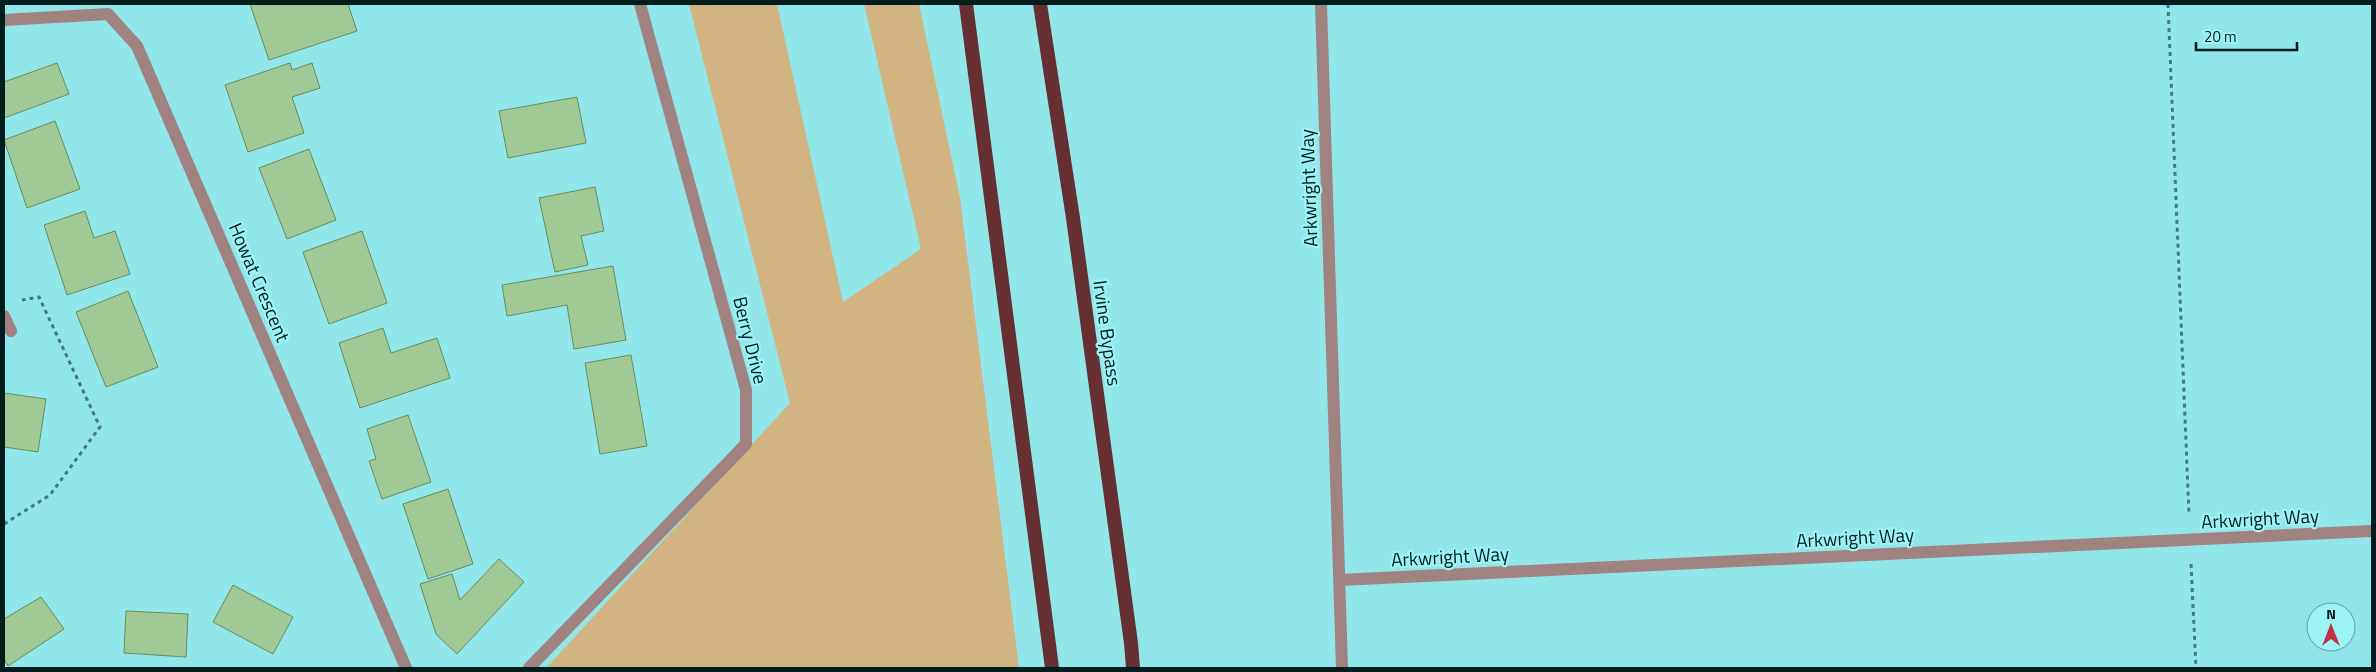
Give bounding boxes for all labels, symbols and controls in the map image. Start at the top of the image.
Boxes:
scale bar [2196,20,2297,52]
text: 20 m [2204,25,2237,48]
street label: Arkwright Way [1291,128,1325,248]
street label: Howat Crescent [222,218,298,346]
street label: Irvine Bypass [1086,278,1130,388]
street label: Berry Drive [726,293,776,387]
street label: Arkwright Way [2200,500,2320,536]
street label: Arkwright Way [1795,519,1915,555]
street label: Arkwright Way [1390,538,1510,574]
north arrow [2306,602,2356,652]
text: N [2326,603,2336,624]

